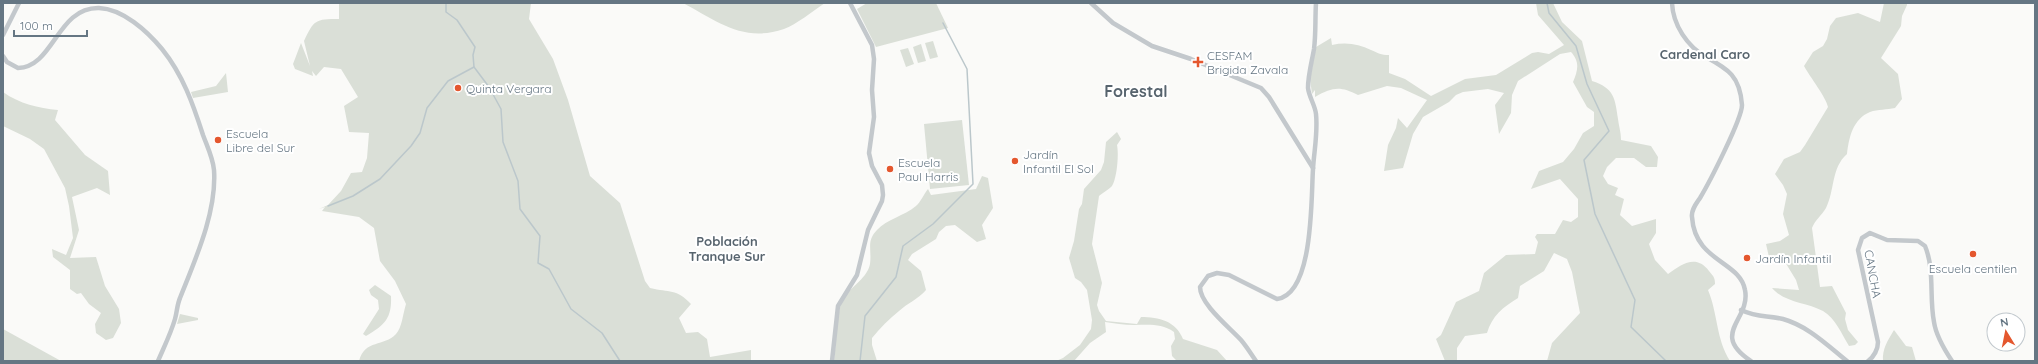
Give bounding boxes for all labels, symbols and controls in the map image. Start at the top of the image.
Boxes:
scale bar [14,12,87,38]
text: 100 m [20,18,53,33]
district label: Cardenal Caro [1660,46,1750,62]
place label: CESFAM Brigida Zavala [1207,48,1288,77]
marker: CESFAM Brigida Zavala [1192,56,1204,68]
place label: Quinta Vergara [466,81,552,96]
district label: Forestal [1104,81,1168,101]
marker: Quinta Vergara [453,83,463,93]
place label: Escuela Libre del Sur [226,126,295,155]
marker: Escuela Libre del Sur [213,135,223,145]
place label: Jardín Infantil El Sol [1023,147,1094,176]
place label: Escuela Paul Harris [898,155,959,184]
marker: Jardín Infantil El Sol [1010,156,1020,166]
marker: Escuela Paul Harris [885,164,895,174]
district label: Población Tranque Sur [689,233,766,264]
street label: CANCHA [1861,249,1885,299]
marker: Escuela centilen [1968,249,1978,259]
place label: Jardín Infantil [1755,251,1831,266]
marker: Jardín Infantil [1742,253,1752,263]
place label: Escuela centilen [1929,261,2017,276]
north arrow [1986,312,2026,352]
text: N [1999,315,2009,330]

